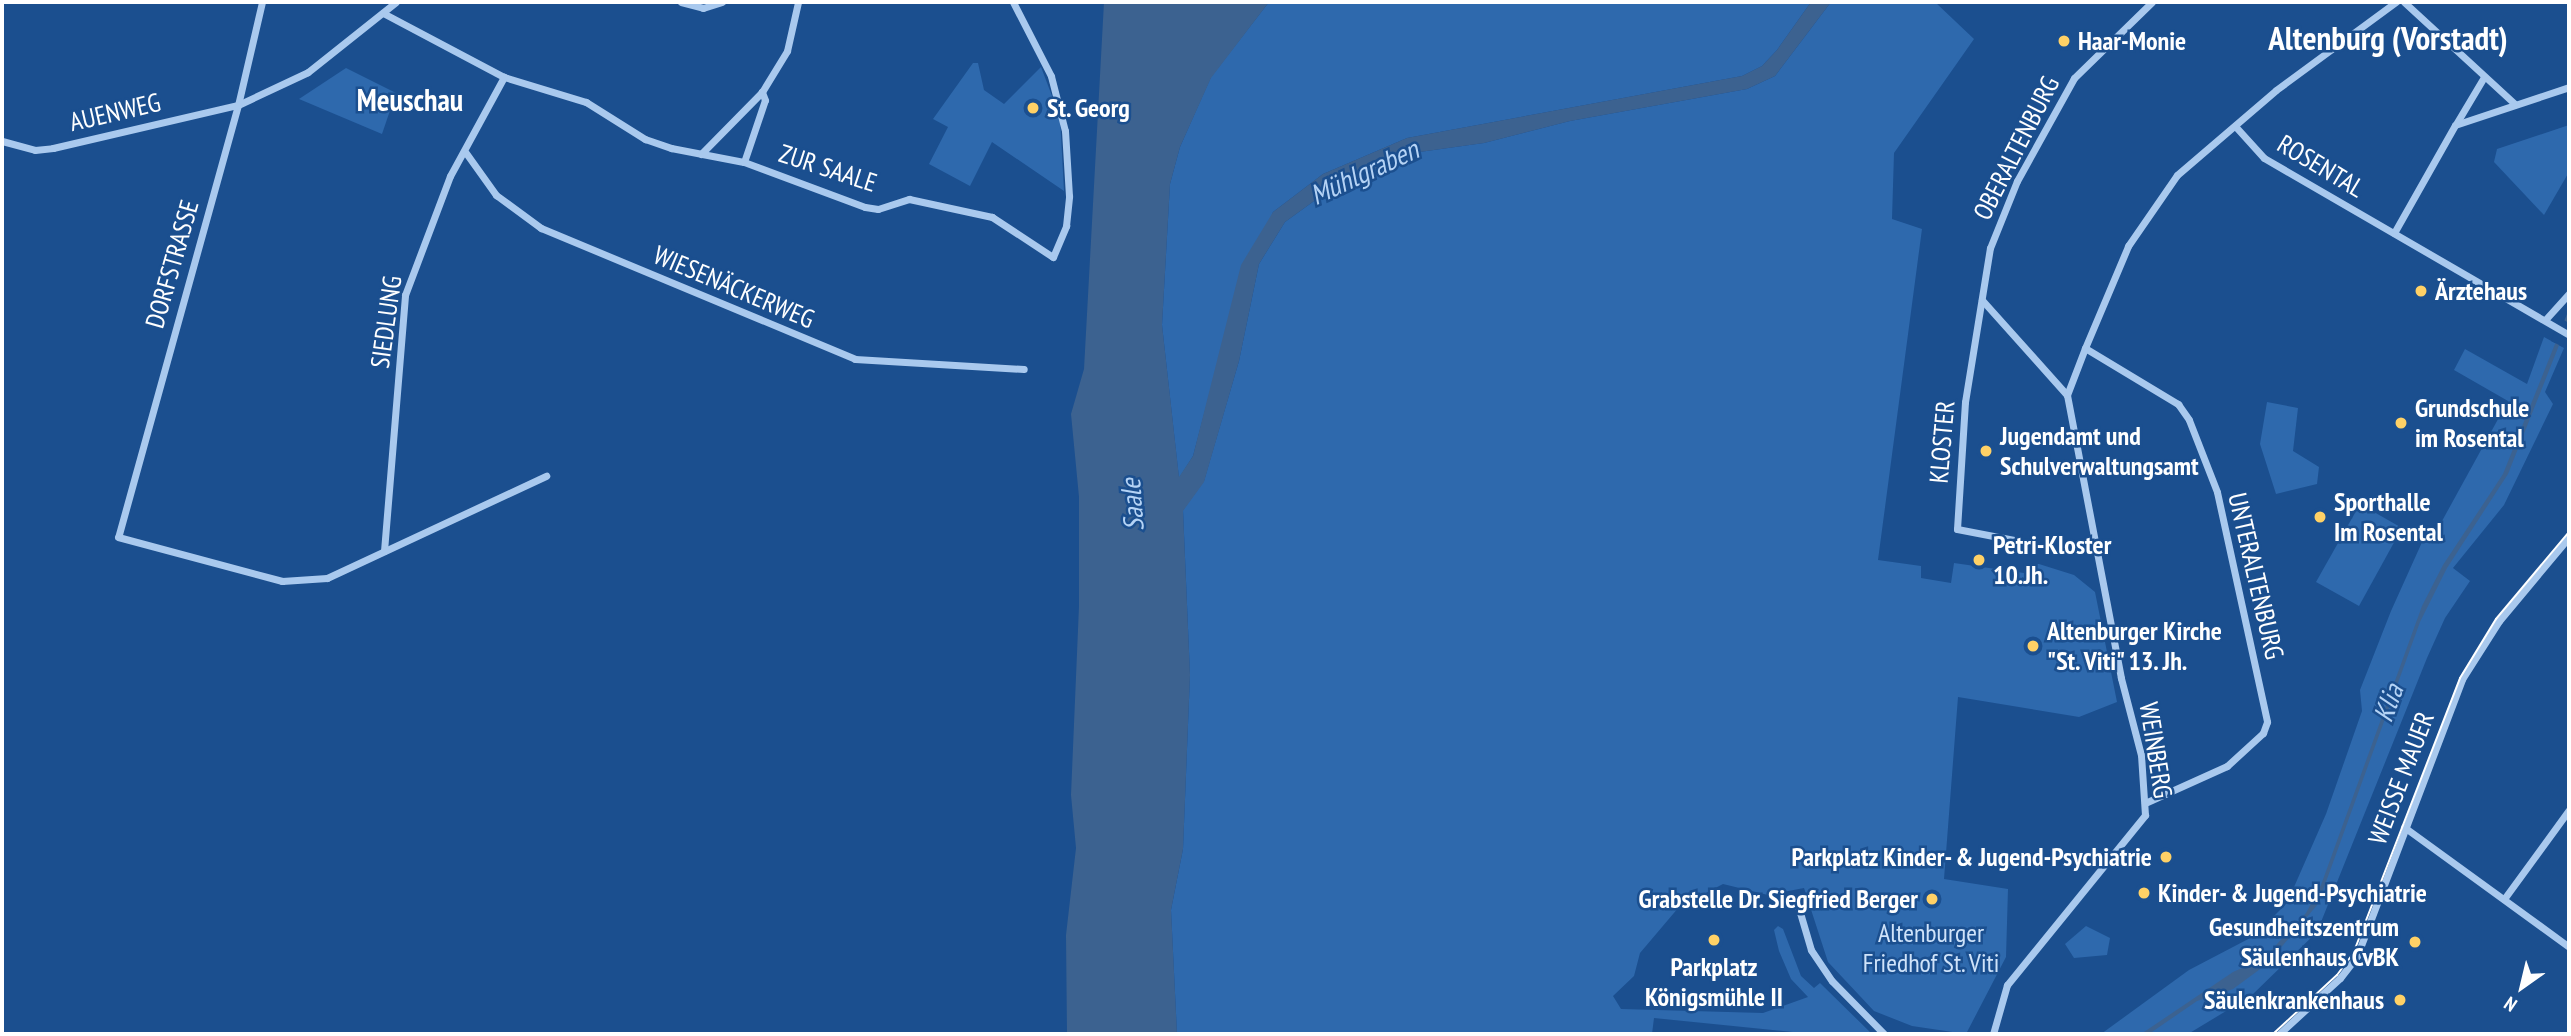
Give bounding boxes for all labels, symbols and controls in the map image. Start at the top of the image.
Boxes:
district label: Altenburg (Vorstadt) [2268,18,2508,58]
place label: Haar-Monie [2078,25,2186,57]
marker: Haar-Monie [2056,33,2072,49]
street label: OBERALTENBURG [1966,71,2066,225]
district label: Meuschau [357,82,463,118]
street label: AUENWEG [66,86,164,138]
place label: St. Georg [1047,92,1132,124]
marker: St. Georg [1025,100,1041,116]
street label: ROSENTAL [2272,128,2370,204]
water label: Mühlgraben [1304,132,1424,212]
street label: ZUR SAALE [775,138,881,198]
street label: DORFSTRASSE [139,197,205,331]
street label: WIESENÄCKERWEG [649,239,819,335]
street label: SIEDLUNG [364,274,408,370]
place label: Ärztehaus [2435,275,2527,307]
marker: Ärztehaus [2413,283,2429,299]
place label: Grundschule im Rosental [2415,392,2529,453]
street label: KLOSTER [1923,399,1961,485]
marker: Grundschule im Rosental [2393,415,2409,431]
place label: Jugendamt und Schulverwaltungsamt [2000,420,2199,481]
marker: Jugendamt und Schulverwaltungsamt [1978,443,1994,459]
water label: Saale [1113,478,1151,532]
place label: Sporthalle Im Rosental [2334,486,2443,548]
street label: UNTERALTENBURG [2222,490,2290,662]
marker: Sporthalle Im Rosental [2312,509,2328,525]
place label: Petri-Kloster 10.Jh. [1993,529,2111,590]
marker: Petri-Kloster 10.Jh. [1971,552,1987,568]
place label: Altenburger Kirche "St. Viti" 13. Jh. [2047,615,2222,676]
marker: Altenburger Kirche "St. Viti" 13. Jh. [2025,638,2041,654]
water label: Klia [2366,680,2410,726]
street label: WEINBERG [2133,700,2179,800]
street label: WEISSE MAUER [2361,707,2441,849]
place label: Parkplatz Kinder- & Jugend-Psychiatrie [1789,841,2152,873]
marker: Parkplatz Kinder- & Jugend-Psychiatrie [2158,849,2174,865]
place label: Kinder- & Jugend-Psychiatrie [2158,877,2429,909]
place label: Grabstelle Dr. Siegfried Berger [1637,883,1918,915]
marker: Kinder- & Jugend-Psychiatrie [2136,885,2152,901]
marker: Grabstelle Dr. Siegfried Berger [1924,891,1940,907]
place label: Gesundheitszentrum Säulenhaus CvBK [2209,911,2399,972]
park label: Altenburger Friedhof St. Viti [1862,917,2000,978]
marker: Parkplatz Königsmühle II [1706,932,1722,948]
marker: Gesundheitszentrum Säulenhaus CvBK [2405,932,2425,952]
place label: Parkplatz Königsmühle II [1645,951,1783,1012]
north arrow [2487,952,2557,1022]
place label: Säulenkrankenhaus [2204,984,2384,1016]
marker: Säulenkrankenhaus [2390,990,2410,1010]
text: N [2499,992,2521,1017]

